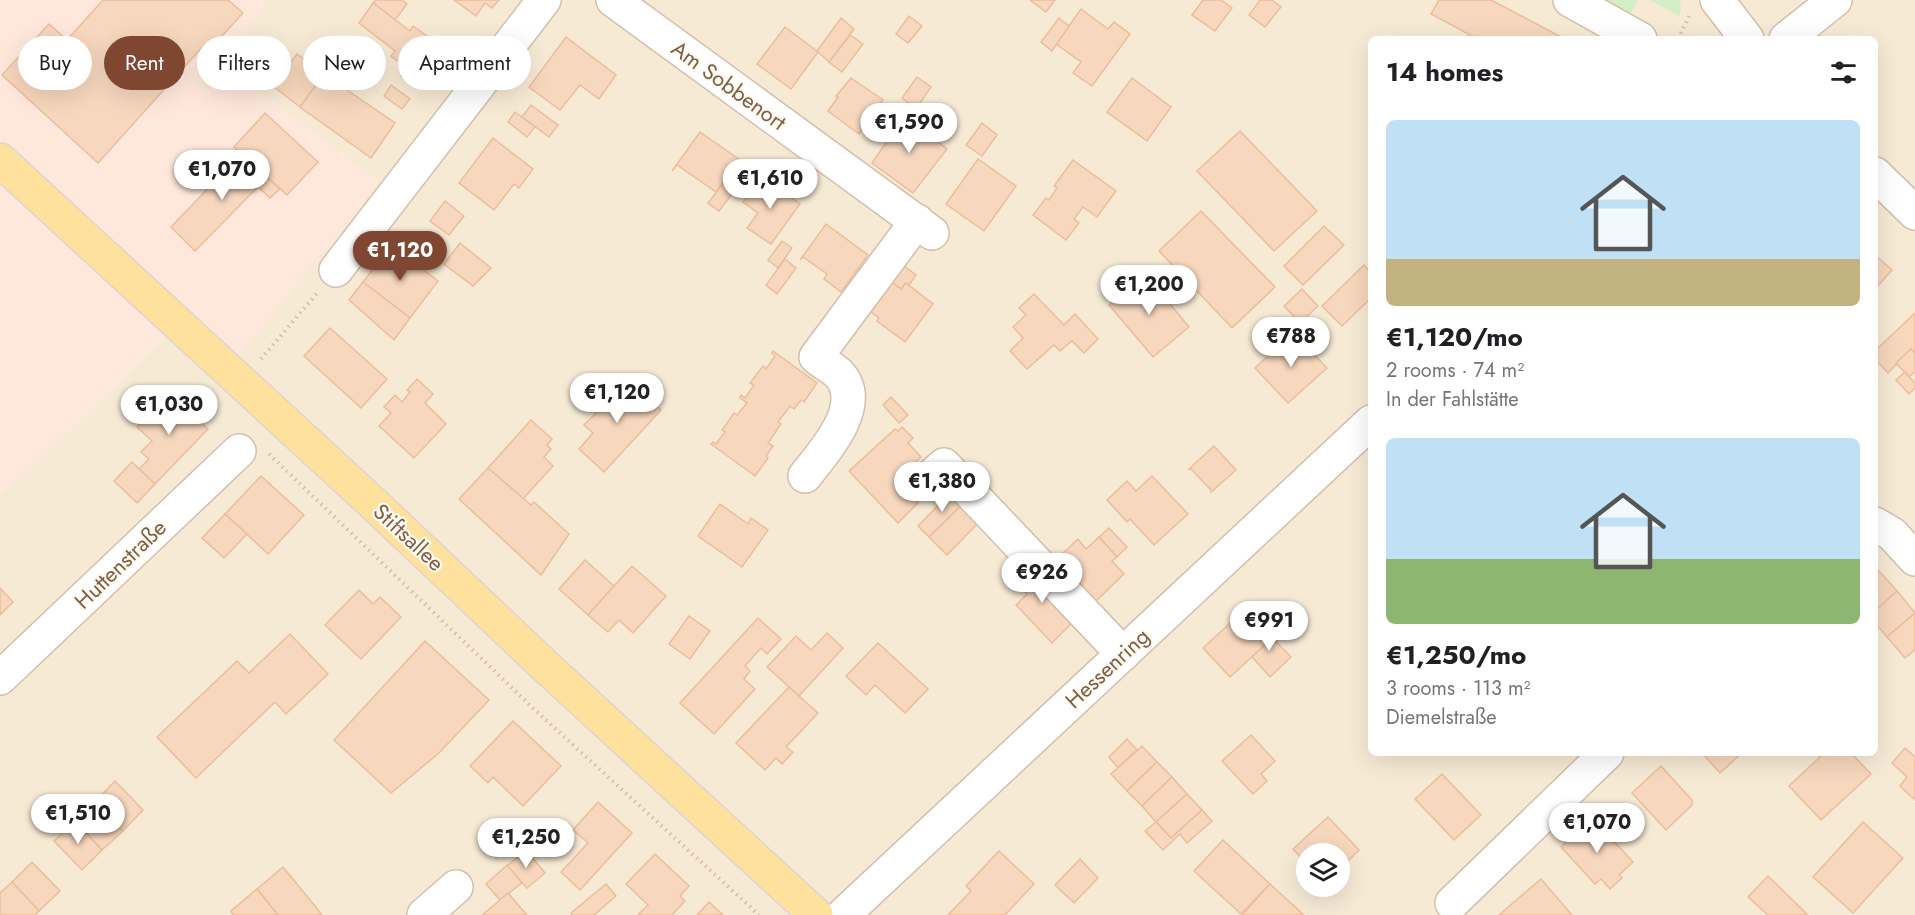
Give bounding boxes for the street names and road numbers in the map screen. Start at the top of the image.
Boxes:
street label: Am Sobbenort [665,32,794,138]
street label: Stiftsallee [366,496,452,578]
street label: Huttenstraße [67,512,173,616]
street label: Hessenring [1058,620,1156,716]

